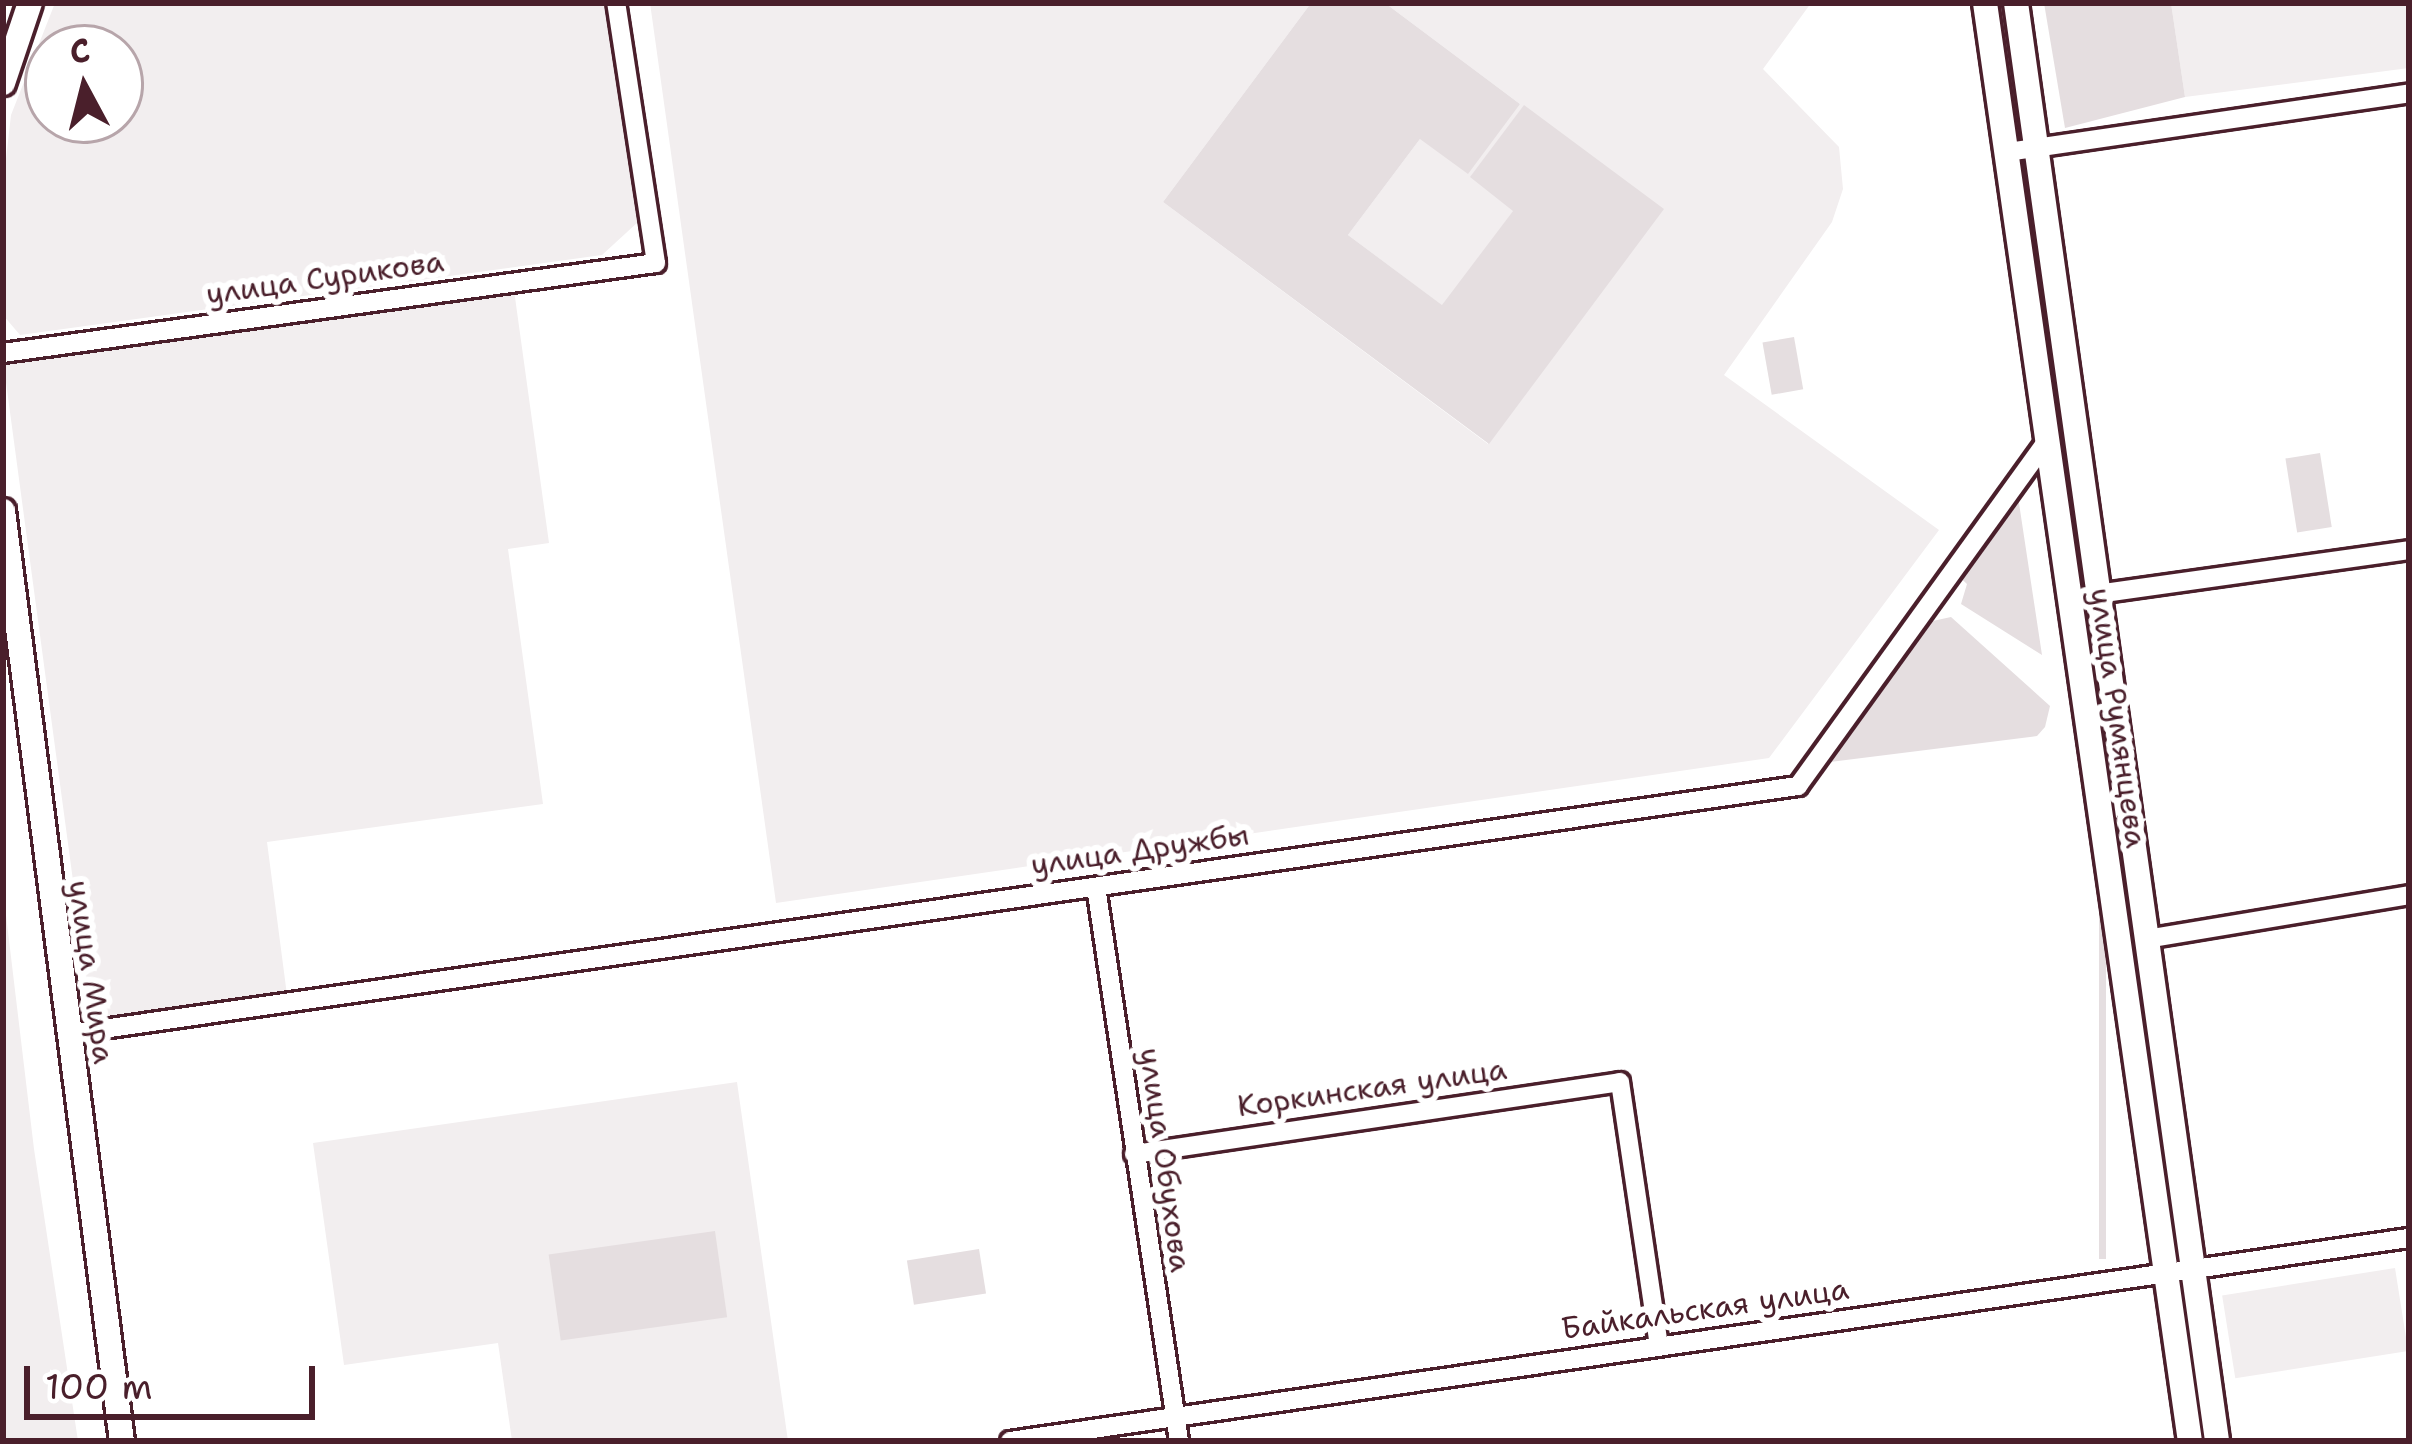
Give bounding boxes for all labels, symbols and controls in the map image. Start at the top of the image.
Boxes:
north arrow [24,24,144,144]
text: С [67,27,93,74]
street label: улица Сурикова [204,243,446,313]
street label: улица Румянцева [2082,586,2154,850]
street label: улица Дружбы [1029,817,1251,883]
street label: улица Мира [60,878,122,1066]
street label: улица Обухова [1131,1045,1199,1275]
street label: Коркинская улица [1235,1051,1509,1125]
street label: Байкальская улица [1559,1271,1851,1347]
scale bar [30,1342,321,1416]
text: 100 m [45,1362,153,1411]

